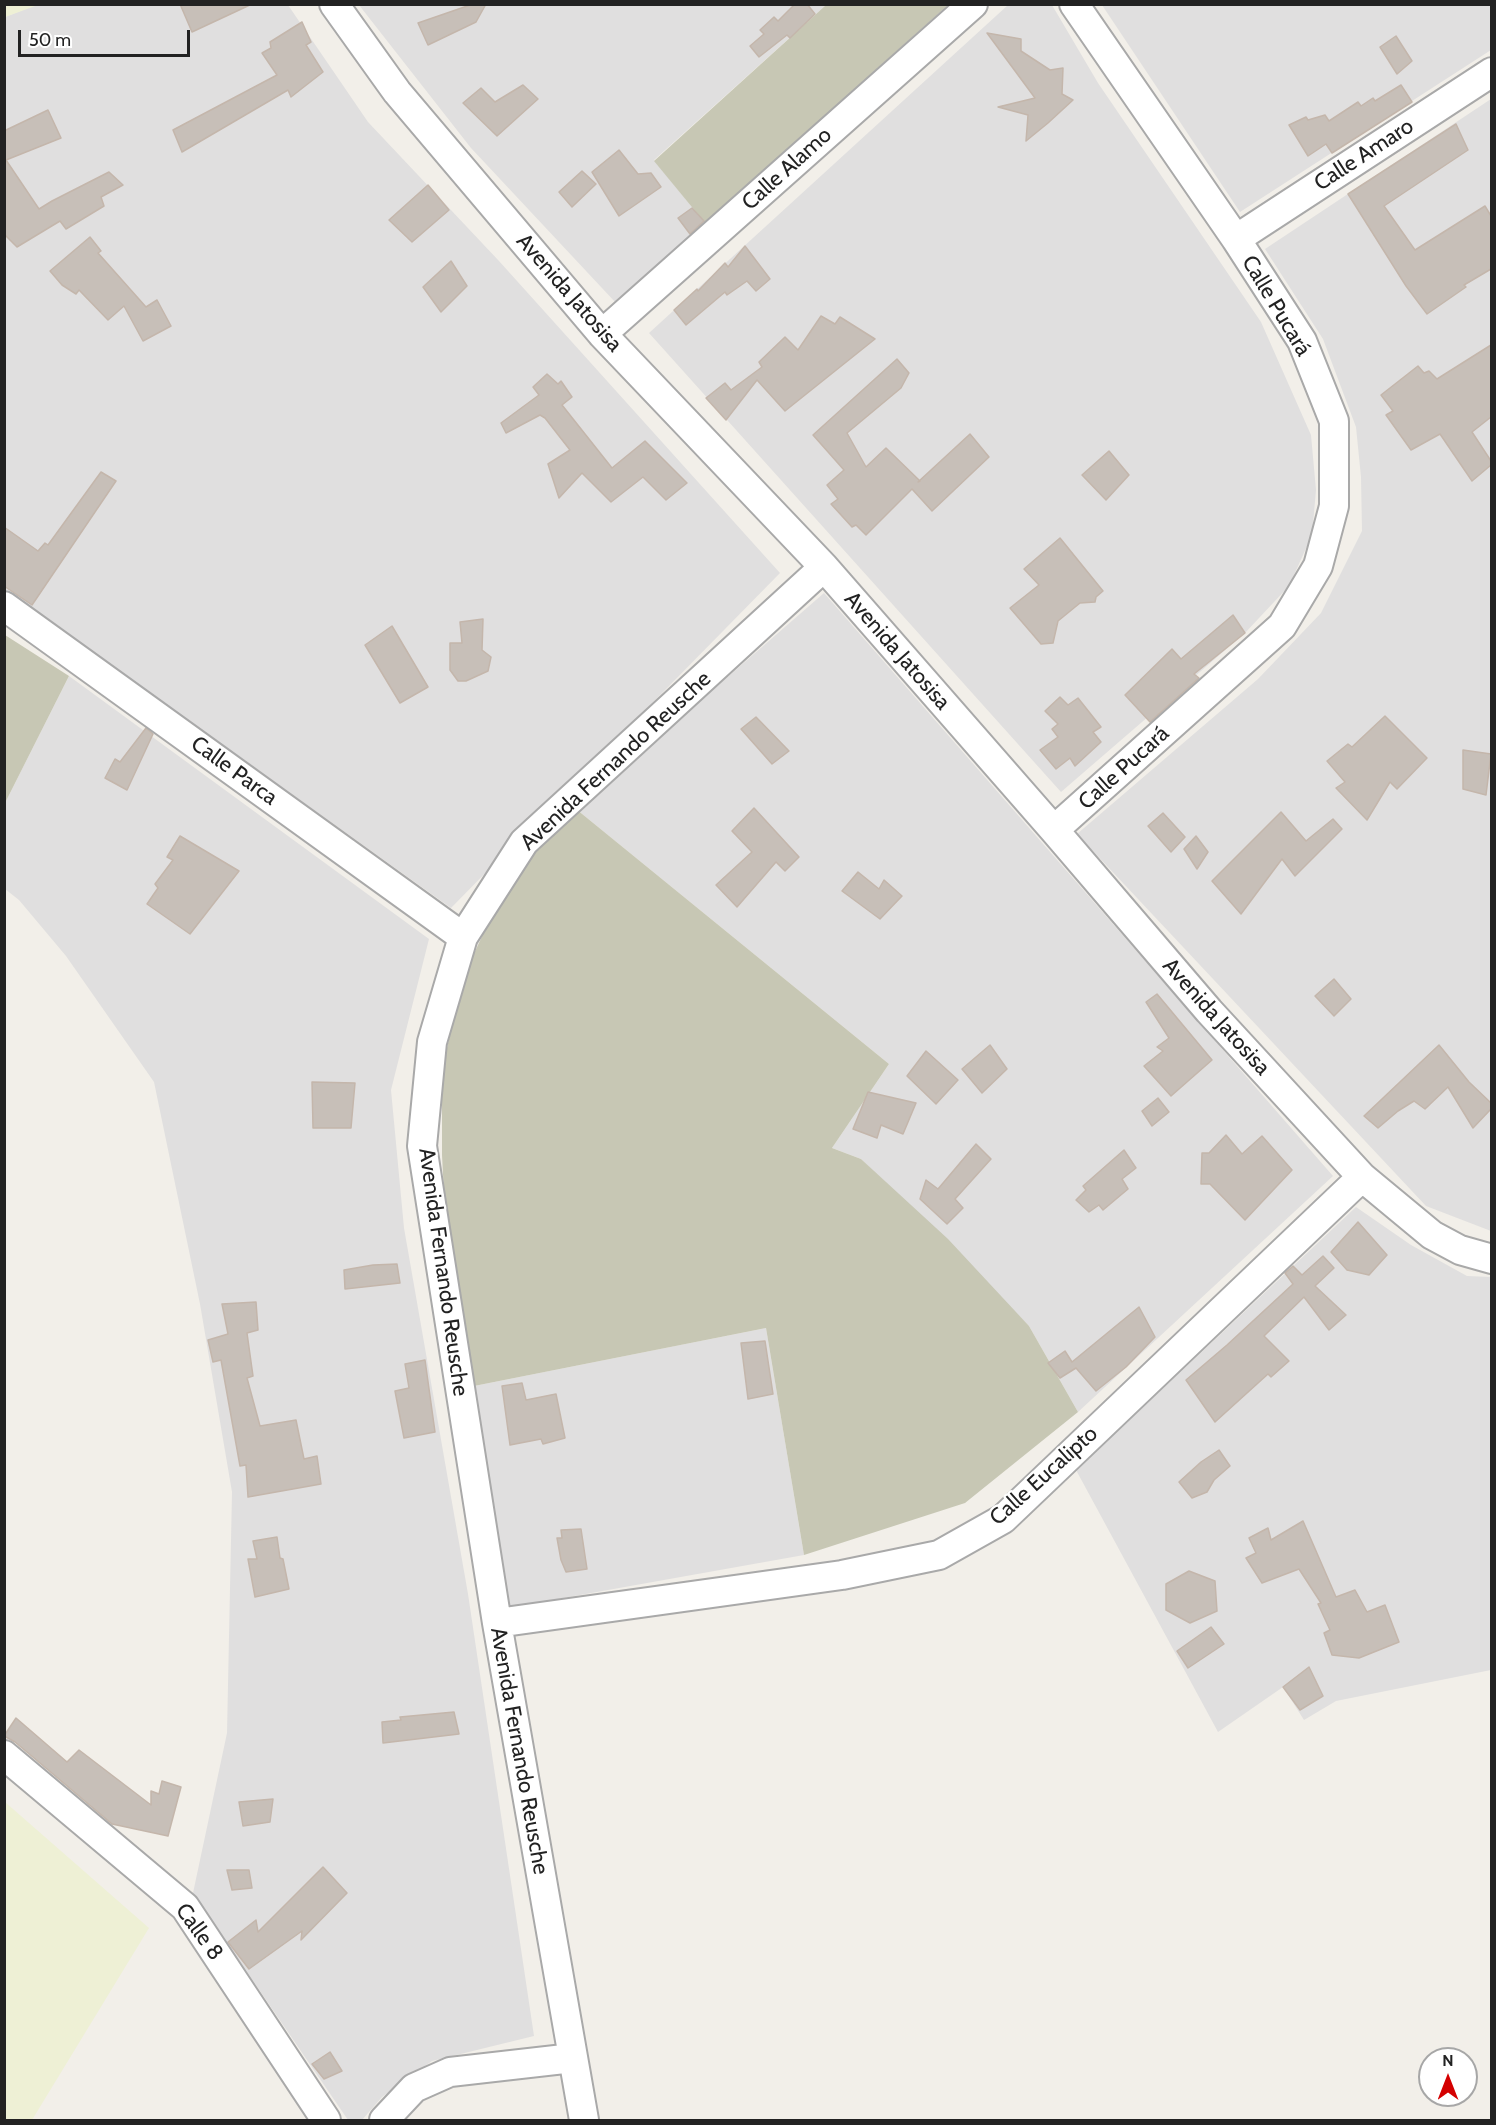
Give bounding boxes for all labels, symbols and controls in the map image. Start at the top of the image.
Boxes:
scale bar [21,18,194,56]
text: 50 m [29,29,71,51]
street label: Calle Amaro [1310,113,1418,197]
street label: Calle Alamo [737,122,837,216]
street label: Avenida Jatosisa [511,229,627,357]
street label: Calle Pucará [1236,251,1316,361]
street label: Avenida Jatosisa [839,587,955,715]
street label: Avenida Fernando Reusche [515,666,717,856]
street label: Calle Pucará [1073,721,1175,815]
street label: Calle Parca [186,731,282,811]
street label: Avenida Jatosisa [1157,953,1275,1081]
street label: Avenida Fernando Reusche [413,1146,473,1398]
street label: Calle Eucalipto [985,1421,1103,1531]
street label: Avenida Fernando Reusche [484,1625,554,1877]
street label: Calle 8 [170,1898,228,1966]
north arrow [1418,2047,1478,2107]
text: N [1442,2051,1454,2070]

